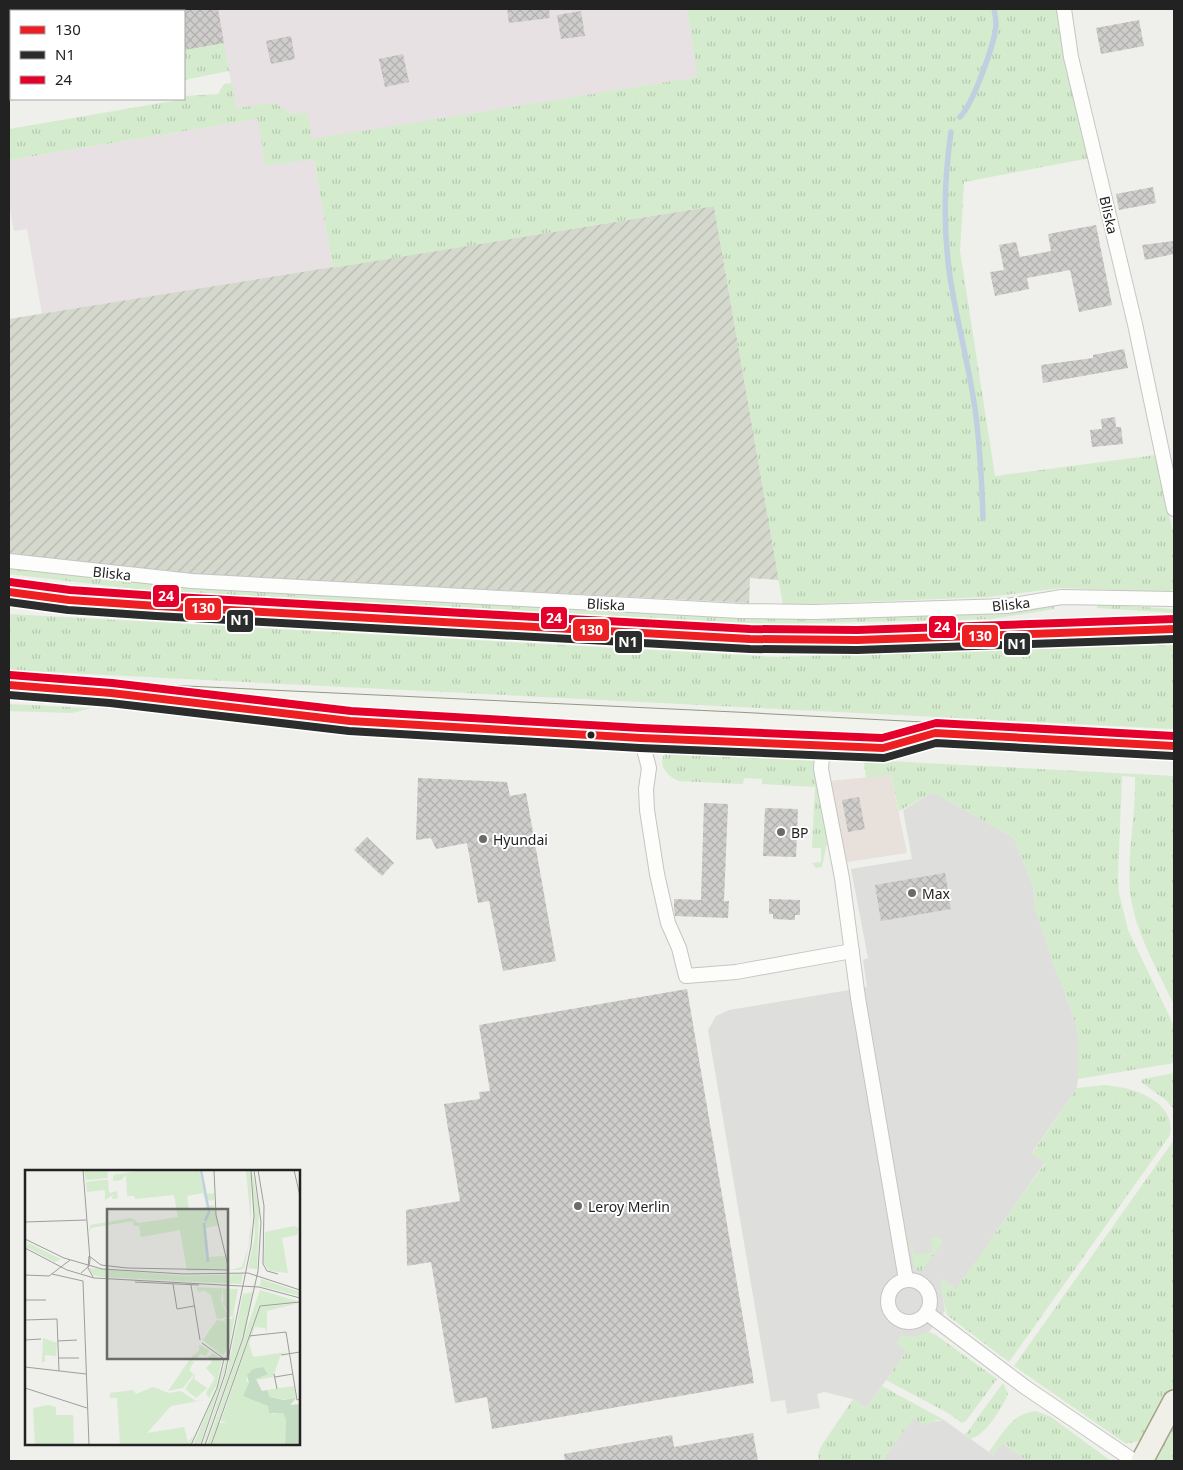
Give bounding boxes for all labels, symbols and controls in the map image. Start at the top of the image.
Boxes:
legend [10,10,185,100]
text: 130 [55,19,81,39]
text: N1 [55,44,75,64]
text: 24 [55,69,73,89]
street label: Bliska [1095,194,1123,236]
street label: Bliska [92,562,132,584]
line badge: 24 [152,584,180,608]
text: 24 [158,586,174,605]
street label: Bliska [991,593,1031,615]
street label: Bliska [586,594,626,614]
line badge: 130 [184,597,222,621]
text: 130 [191,598,215,617]
line badge: 24 [540,606,568,630]
text: 24 [546,608,562,627]
line badge: N1 [226,609,254,633]
text: N1 [230,610,250,629]
line badge: 24 [928,615,957,639]
text: 24 [934,617,950,636]
line badge: 130 [572,618,610,642]
text: 130 [579,620,603,639]
line badge: 130 [961,624,999,648]
text: 130 [968,626,992,645]
line badge: N1 [614,630,643,654]
text: N1 [618,632,638,651]
line badge: N1 [1003,632,1031,656]
text: N1 [1007,634,1027,653]
unlabelled marker [586,730,596,740]
place label: BP [791,823,809,842]
marker: BP [775,826,787,838]
place label: Hyundai [493,830,548,849]
marker: Hyundai [477,833,489,845]
place label: Max [922,884,951,903]
marker: Max [906,887,918,899]
inset map [25,1170,300,1445]
place label: Leroy Merlin [588,1197,670,1216]
marker: Leroy Merlin [572,1200,584,1212]

